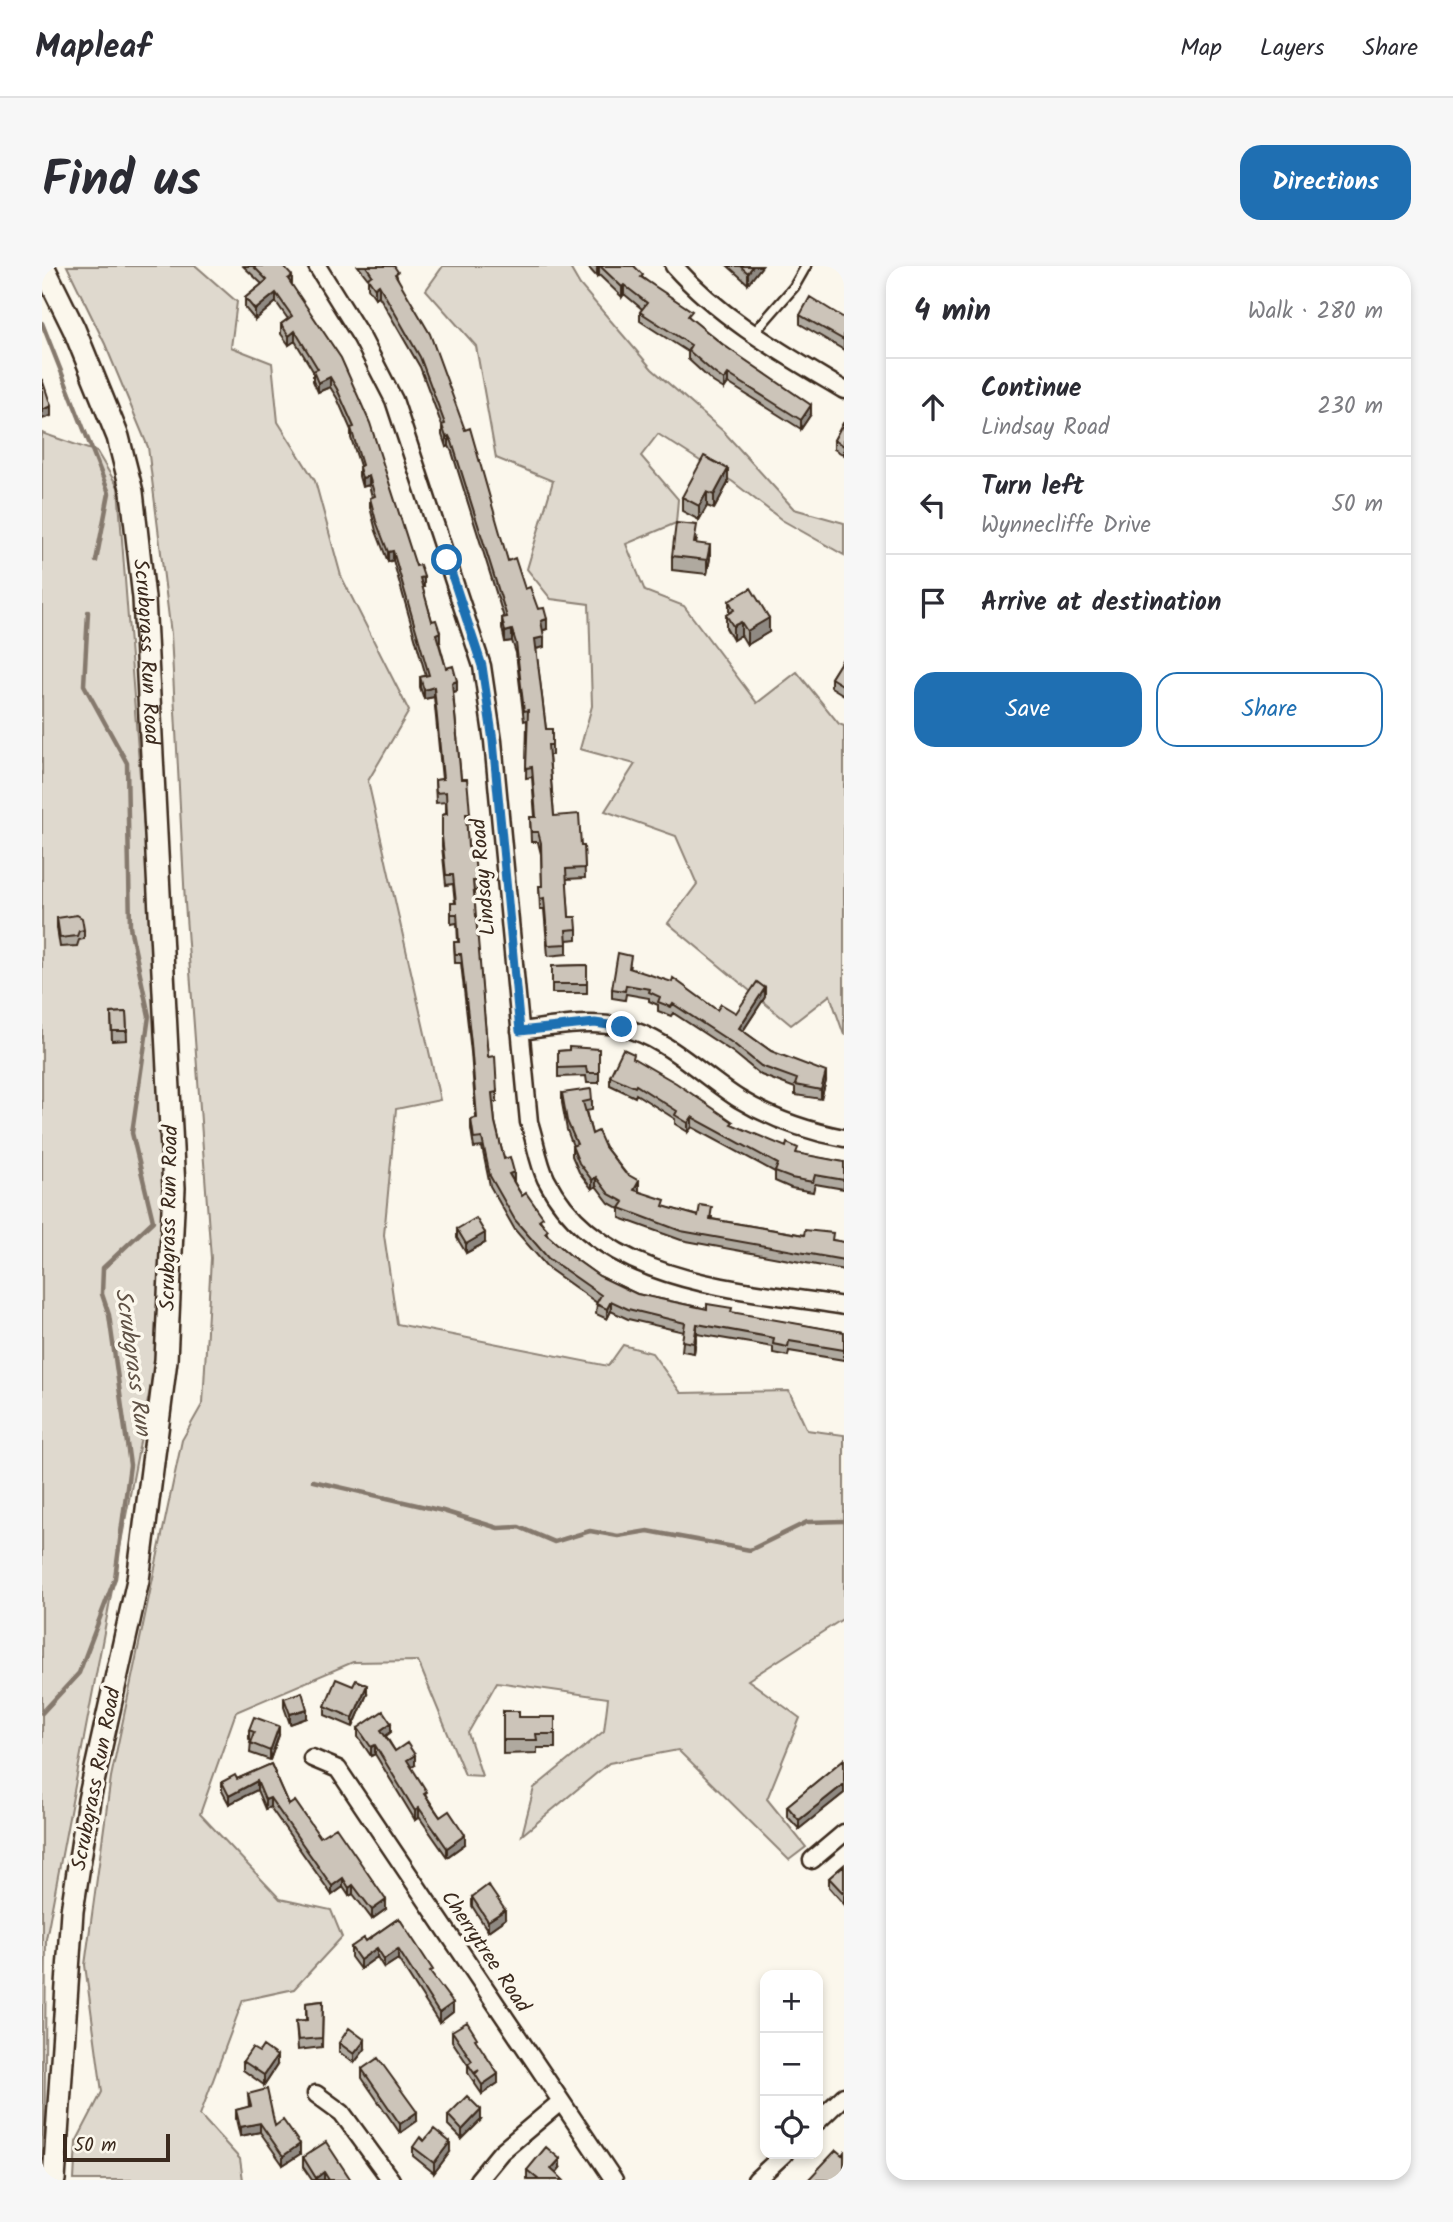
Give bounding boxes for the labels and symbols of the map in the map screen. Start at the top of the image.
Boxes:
route start [431,544,462,575]
street label: Scrubgrass Run Road [123,557,168,746]
street label: Lindsay Road [462,817,506,937]
route end [606,1011,637,1042]
street label: Scrubgrass Run Road [152,1124,188,1311]
water label: Scrubgrass Run [104,1286,160,1440]
street label: Scrubgrass Run Road [63,1684,131,1873]
street label: Cherrytree Road [432,1884,539,2020]
scale bar [63,2131,170,2163]

